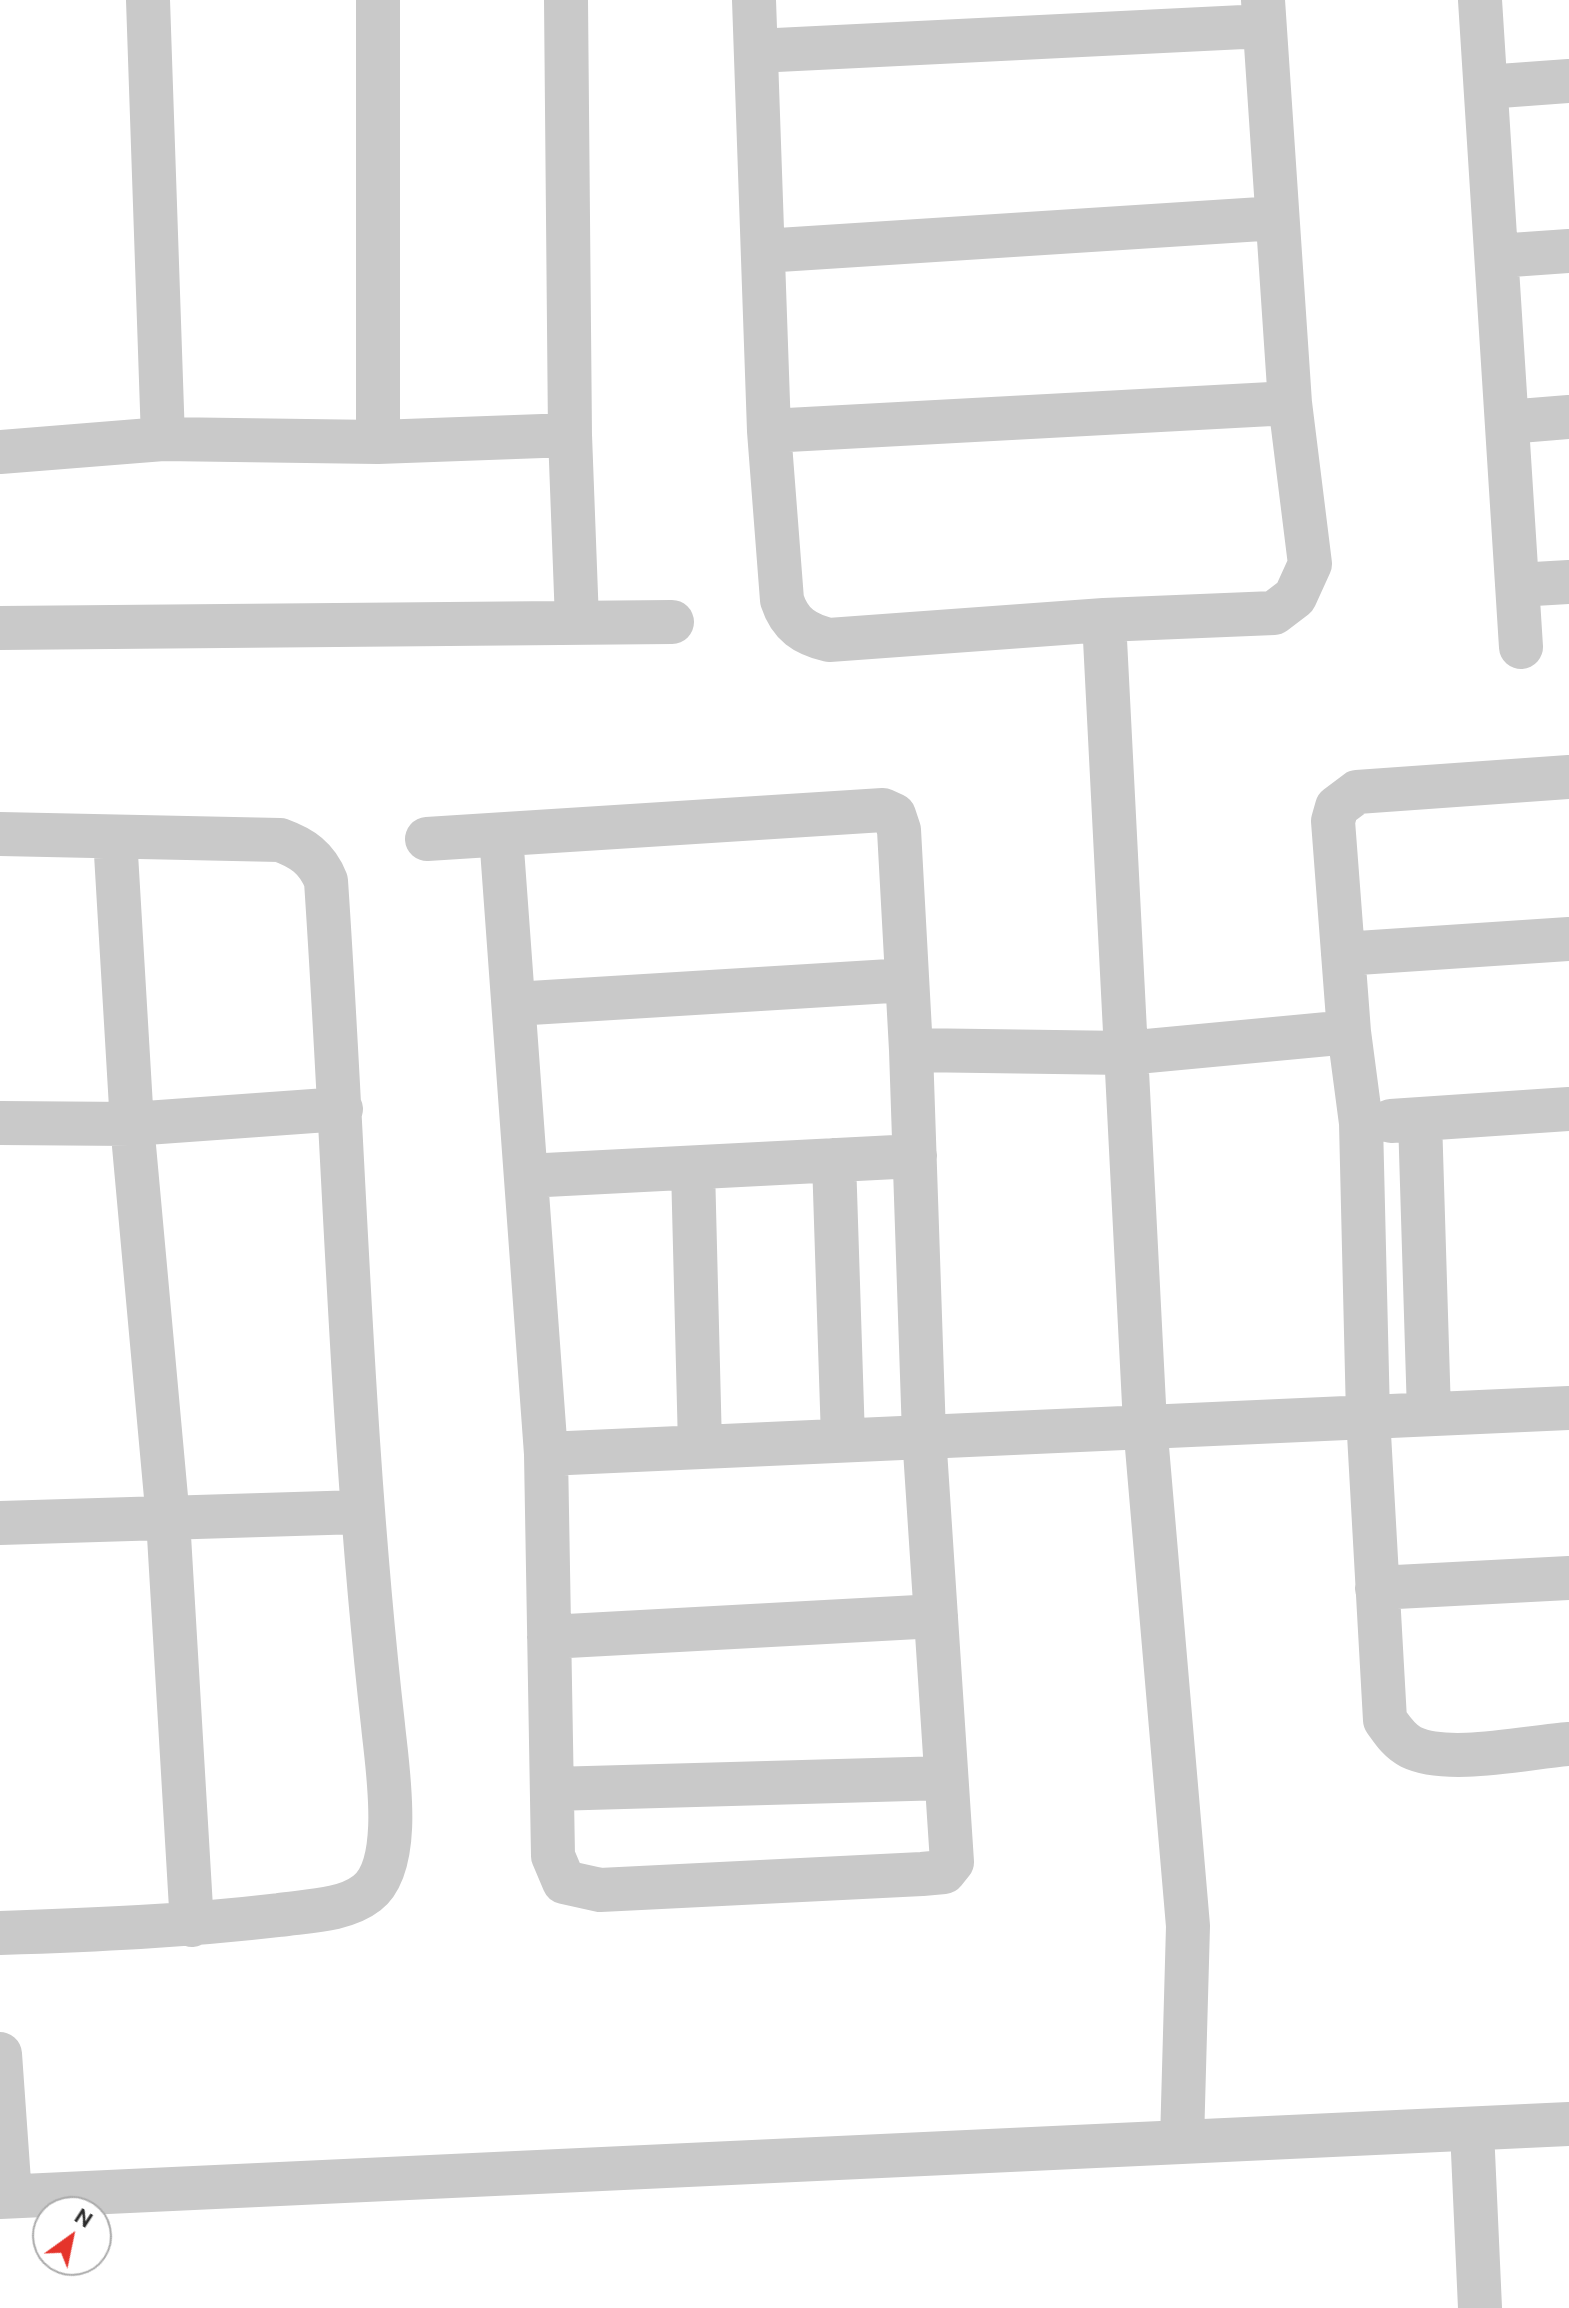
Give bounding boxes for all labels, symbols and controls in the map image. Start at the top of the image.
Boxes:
north arrow [32,2196,112,2276]
text: N [71,2202,98,2232]

